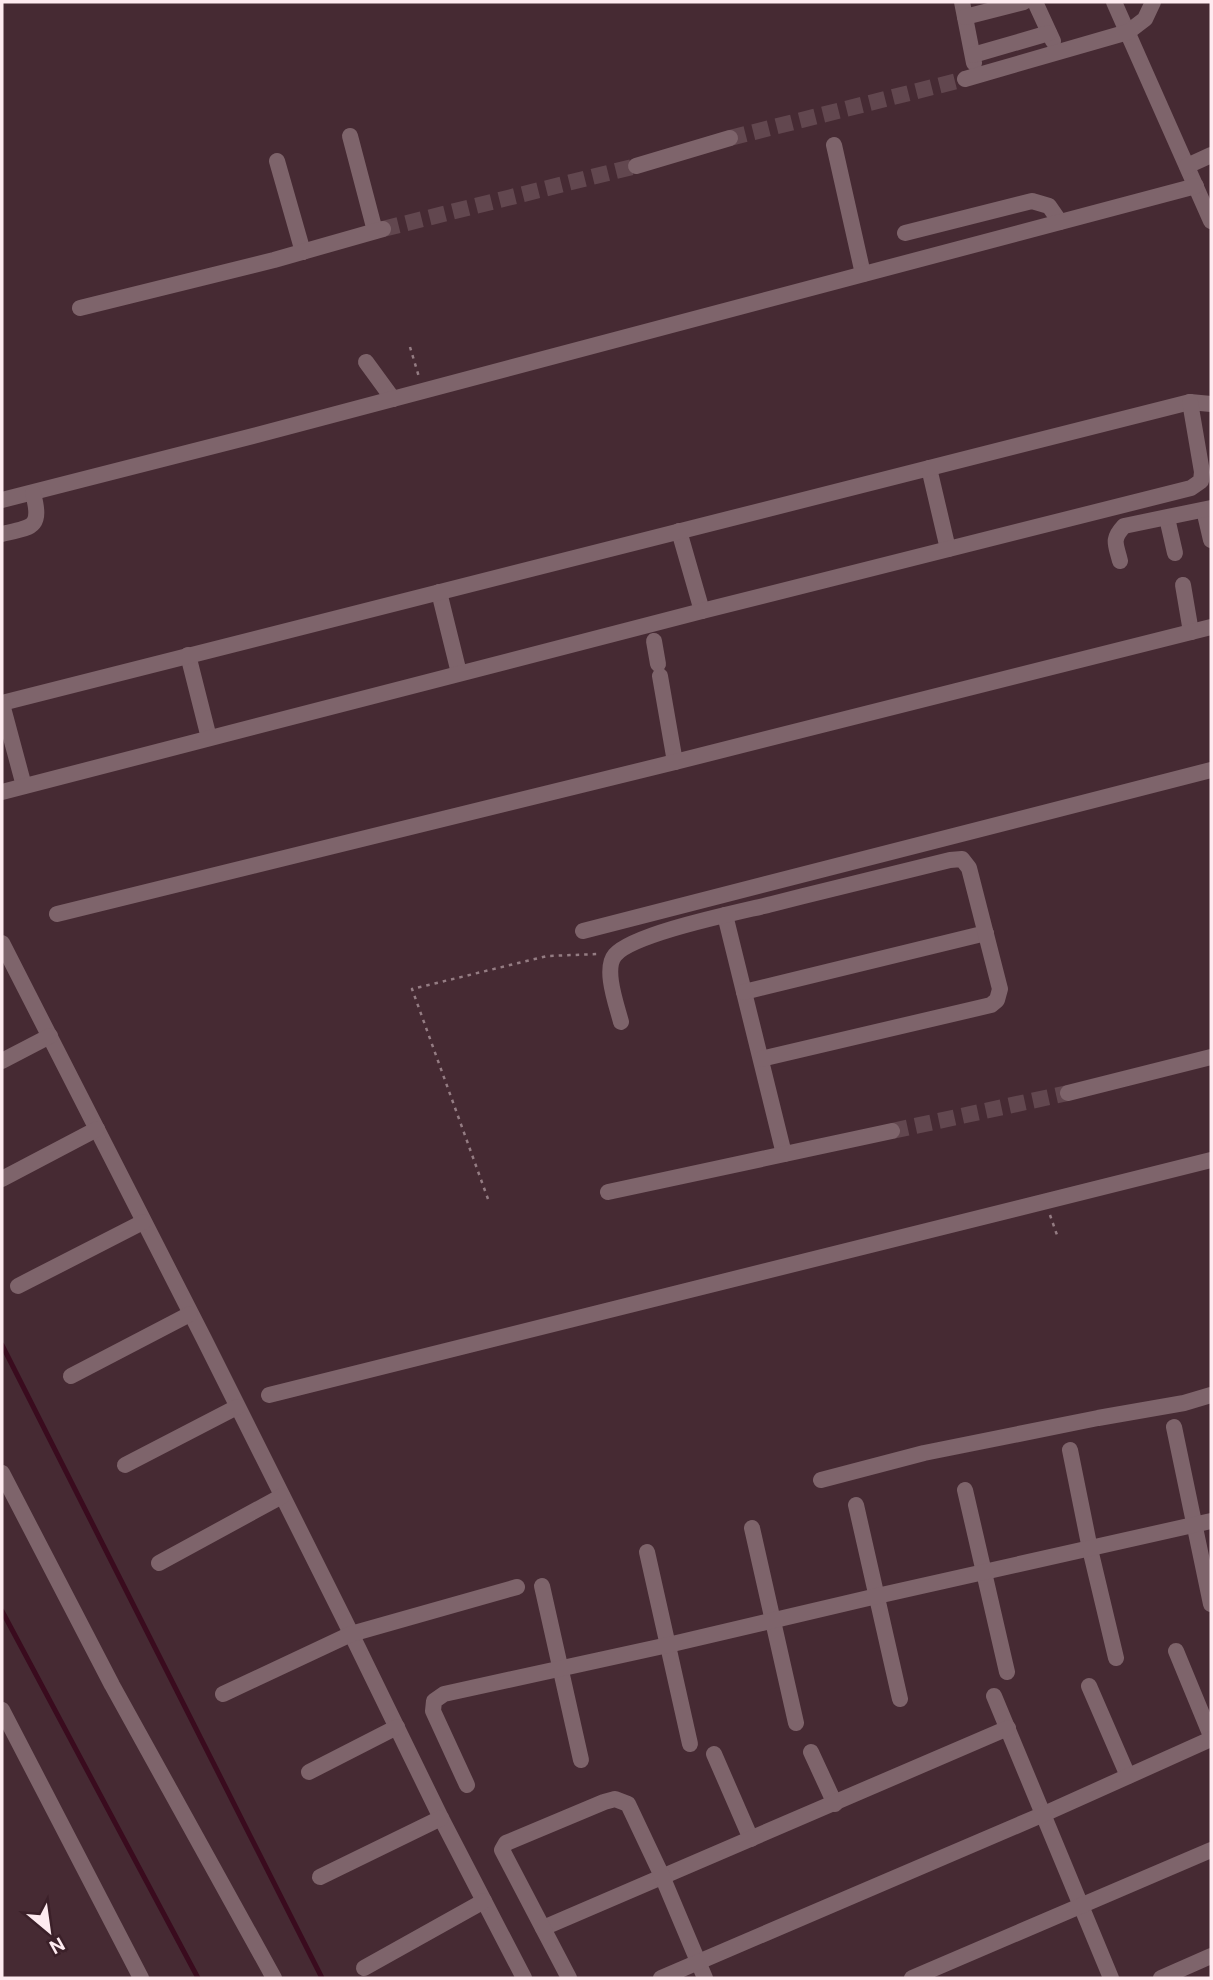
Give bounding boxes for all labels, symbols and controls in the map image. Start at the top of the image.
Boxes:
north arrow [14,1896,84,1966]
text: N [45,1931,69,1960]

